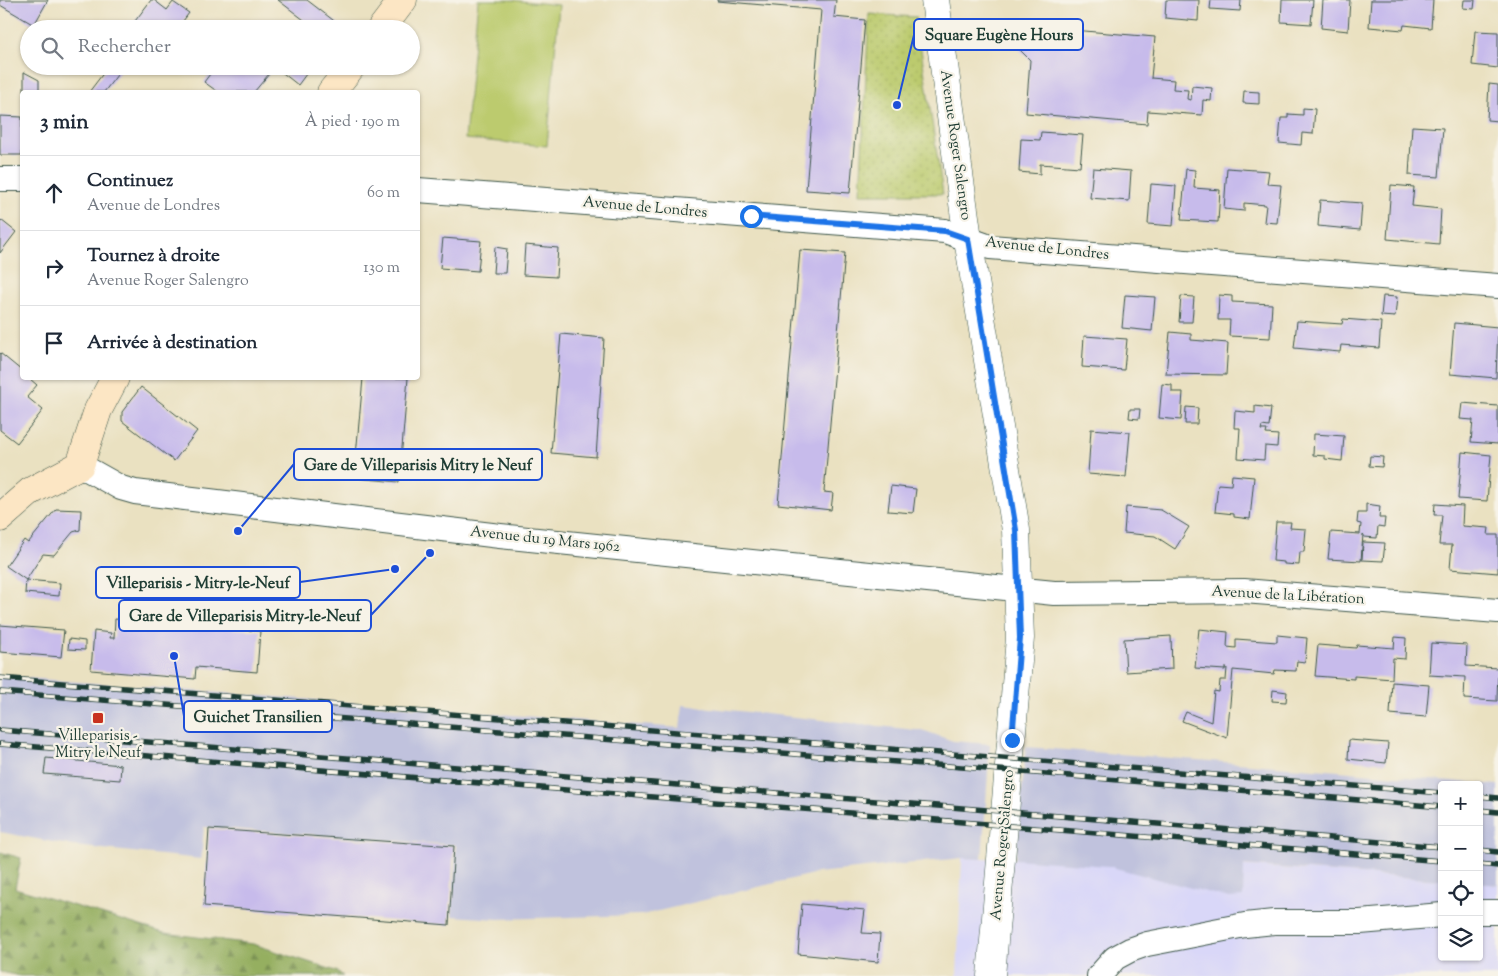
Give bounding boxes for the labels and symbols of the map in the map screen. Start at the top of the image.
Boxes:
callout: Square Eugène Hours [914,19,1083,50]
text: Square Eugène Hours [925,25,1073,48]
street label: Avenue Roger Salengro [934,68,976,222]
street label: Avenue de Londres [582,192,708,224]
route start [740,205,763,228]
street label: Avenue de Londres [984,232,1110,266]
callout: Gare de Villeparisis Mitry le Neuf [294,449,542,480]
text: Gare de Villeparisis Mitry le Neuf [304,455,534,478]
street label: Avenue du 19 Mars 1962 [469,522,621,558]
callout: Villeparisis - Mitry-le-Neuf [96,567,300,598]
text: Villeparisis - Mitry-le-Neuf [106,573,291,596]
street label: Avenue de la Libération [1211,582,1365,611]
callout: Gare de Villeparisis Mitry-le-Neuf [119,600,371,631]
text: Gare de Villeparisis Mitry-le-Neuf [129,606,362,629]
callout: Guichet Transilien [184,701,332,732]
text: Guichet Transilien [194,707,323,730]
marker: Villeparisis - Mitry le Neuf [91,711,105,725]
place label: Villeparisis - Mitry le Neuf [55,726,142,764]
route end [1001,729,1024,752]
street label: Avenue Roger Salengro [986,769,1020,921]

